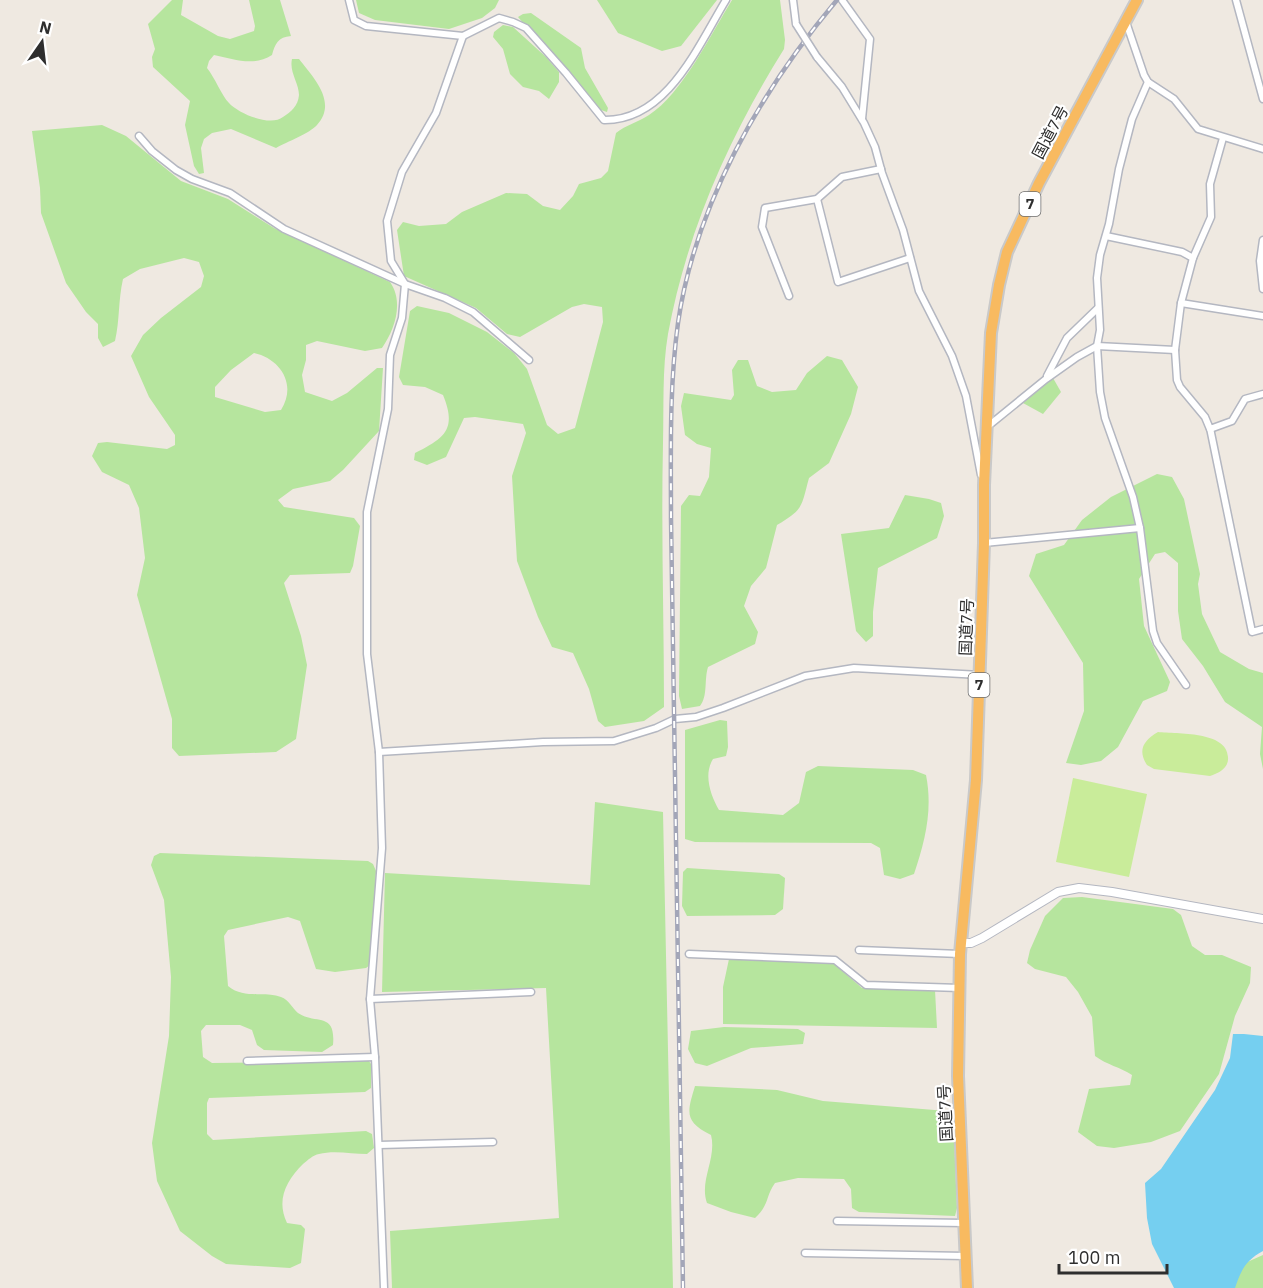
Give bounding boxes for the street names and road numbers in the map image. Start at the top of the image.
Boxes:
street label: 国道7号 [1028,102,1072,162]
road number: 7 [1020,192,1040,216]
street label: 国道7号 [955,598,977,656]
road number: 7 [968,673,990,697]
street label: 国道7号 [934,1084,956,1142]

